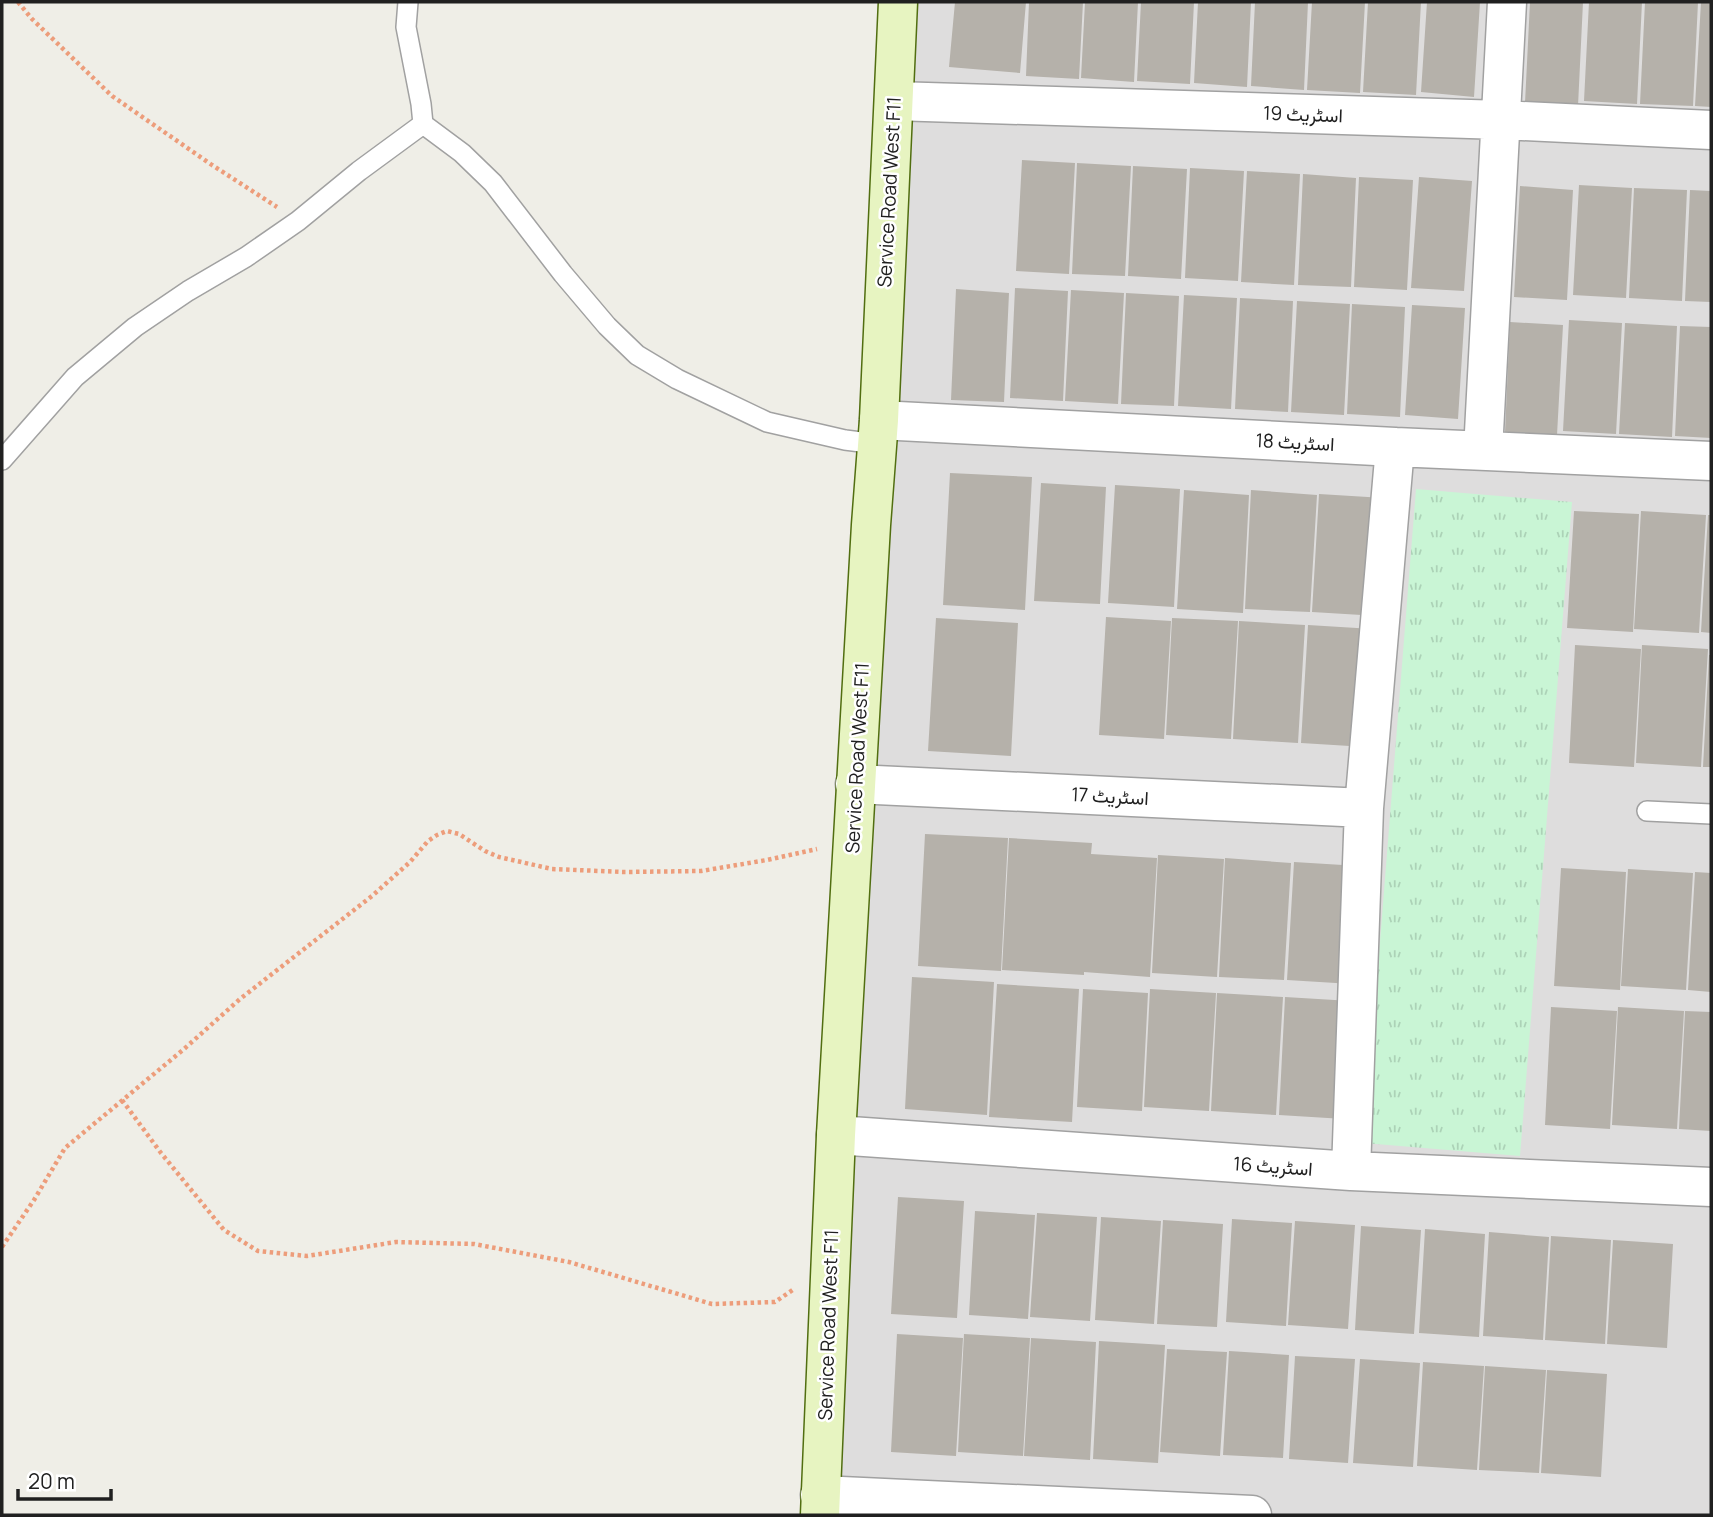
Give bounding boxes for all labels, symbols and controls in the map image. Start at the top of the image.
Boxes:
street label: Service Road West F11 [871,96,907,288]
street label: اسٹریٹ 19 [1263,100,1343,128]
street label: اسٹریٹ 18 [1255,427,1335,457]
street label: Service Road West F11 [839,662,875,854]
street label: اسٹریٹ 17 [1071,781,1149,811]
street label: اسٹریٹ 16 [1232,1150,1314,1182]
street label: Service Road West F11 [812,1229,844,1421]
scale bar [18,1458,110,1502]
text: 20 m [28,1467,75,1495]

